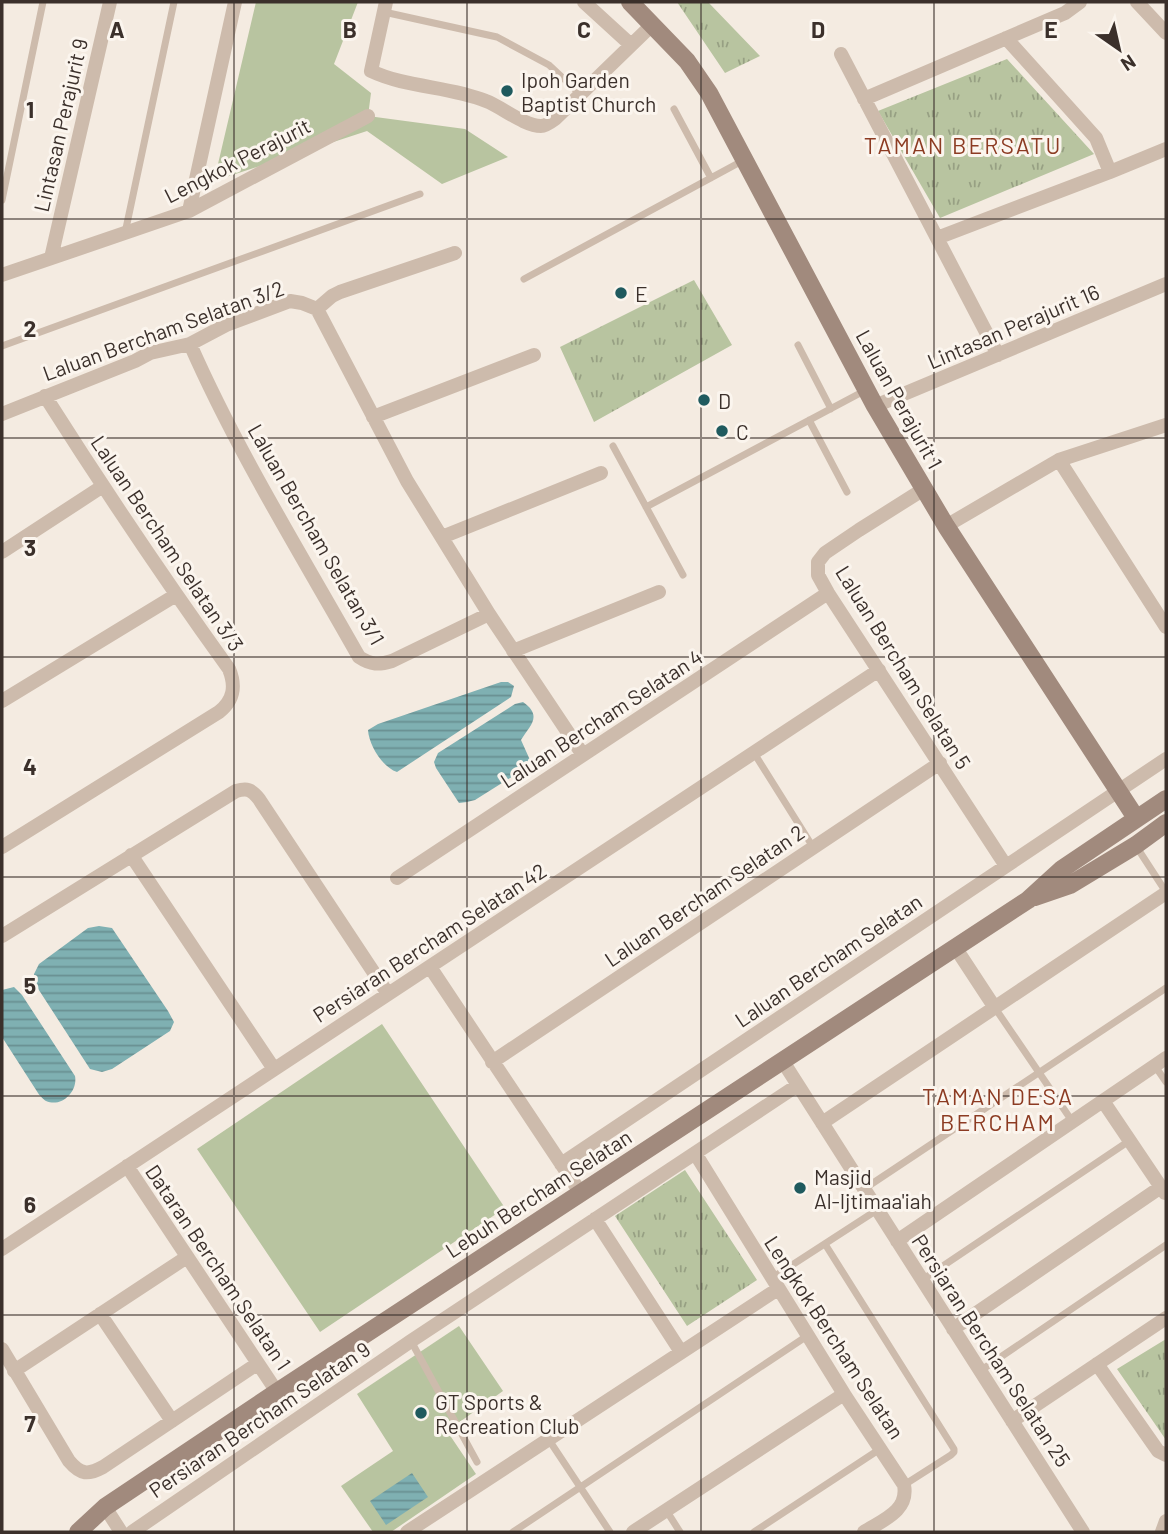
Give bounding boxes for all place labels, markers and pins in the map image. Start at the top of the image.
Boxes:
place label: Ipoh Garden Baptist Church [521,67,656,116]
marker: Ipoh Garden Baptist Church [499,83,515,99]
place label: E [635,281,648,306]
marker: E [613,285,629,301]
place label: D [718,388,731,413]
marker: D [696,392,712,408]
place label: C [736,419,749,444]
marker: C [714,423,730,439]
place label: Masjid Al-Ijtimaa'iah [814,1164,932,1213]
marker: Masjid Al-Ijtimaa'iah [792,1180,808,1196]
place label: GT Sports & Recreation Club [435,1389,579,1438]
marker: GT Sports & Recreation Club [413,1405,429,1421]

